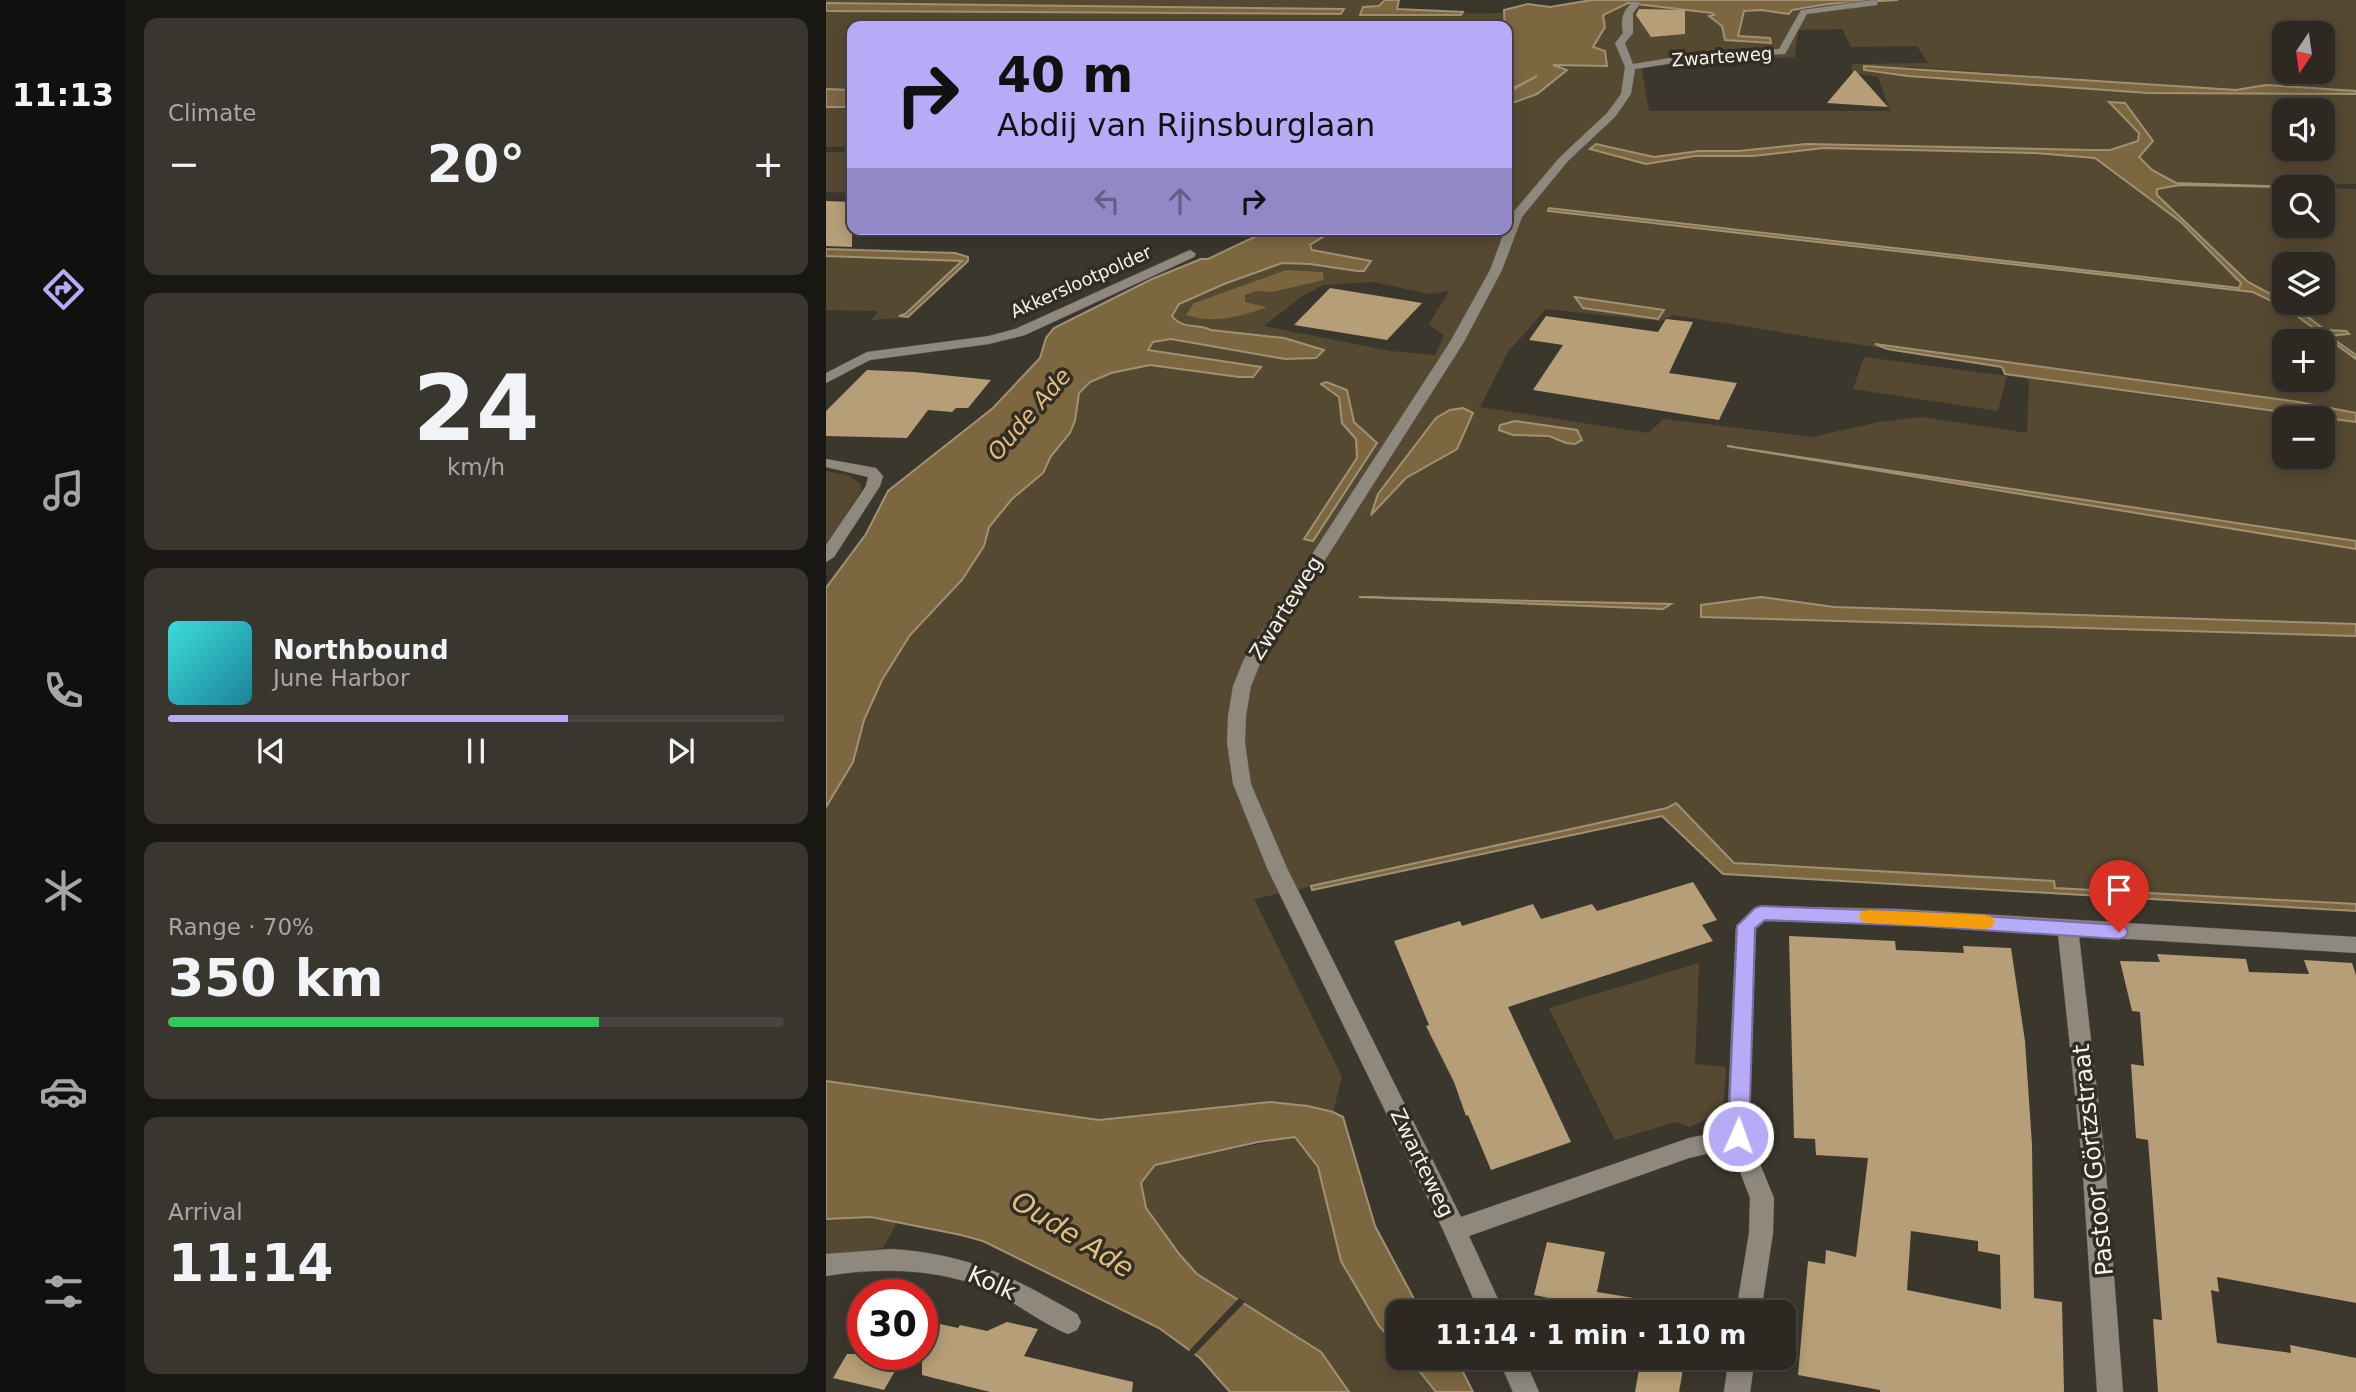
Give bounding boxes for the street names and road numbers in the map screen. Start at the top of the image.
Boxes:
street label: Zwarteweg [1671,43,1773,70]
street label: Akkerslootpolder [1007,241,1155,322]
street label: Zwarteweg [1245,552,1327,664]
street label: Pastoor Görtzstraat [2067,1043,2119,1277]
street label: Zwarteweg [1385,1105,1459,1221]
street label: Kolk [964,1260,1021,1306]

